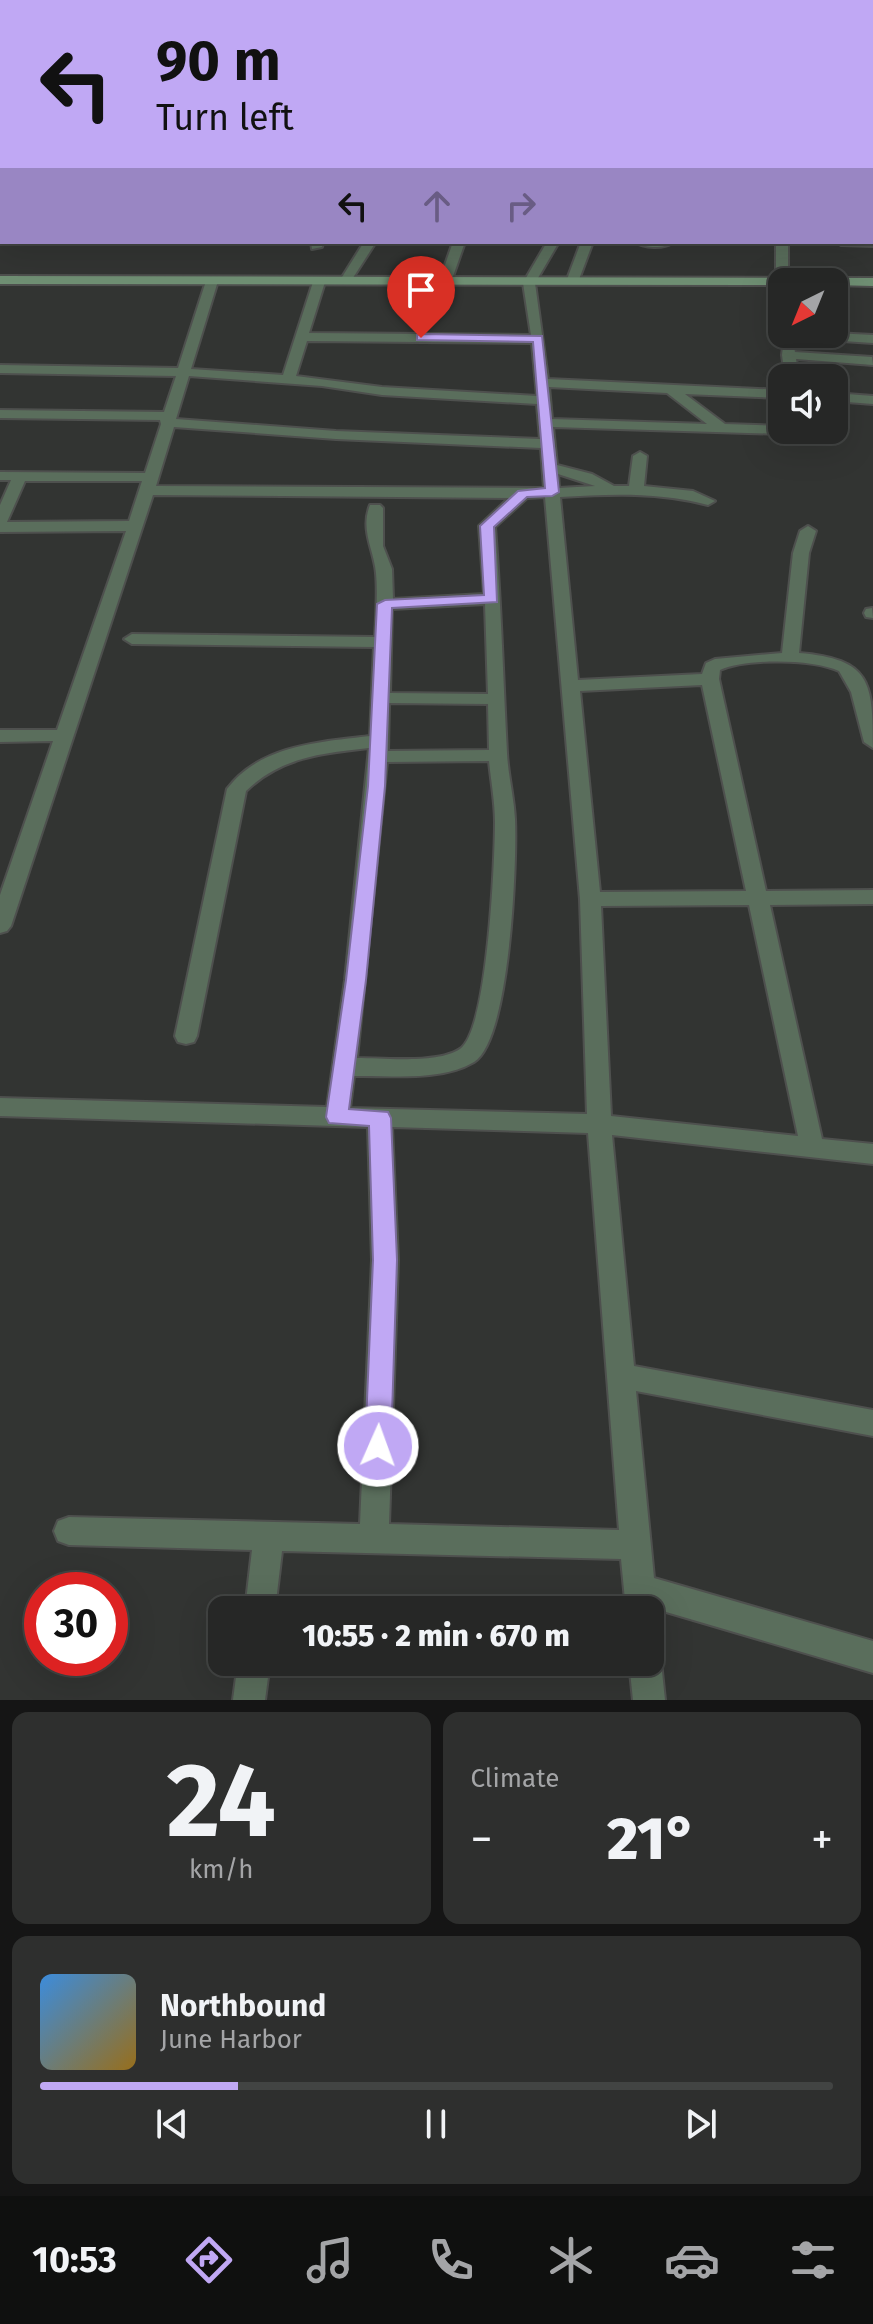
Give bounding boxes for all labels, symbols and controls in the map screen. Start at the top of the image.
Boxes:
text: 90 m [156,28,281,95]
icon: left [24,32,128,136]
text: Turn left [156,96,294,140]
icon: left [331,184,375,228]
icon: ahead [415,184,459,228]
icon: right [499,184,543,228]
pin [387,256,455,338]
icon: arrive [399,268,443,312]
north arrow [768,268,848,348]
map controls [768,268,848,444]
button: sound [768,364,848,444]
position arrow [336,1404,420,1488]
speed limit sign: 30 [24,1572,128,1676]
text: 10:55 · 2 min · 670 m [302,1618,570,1654]
text: 24 [166,1739,276,1864]
text: Climate [471,1763,559,1794]
text: 21° [607,1803,697,1875]
text: − [471,1813,493,1866]
text: + [811,1813,833,1866]
text: km/h [189,1854,253,1885]
text: Northbound [160,1988,326,2024]
text: June Harbor [160,2024,302,2055]
icon: previous [150,2102,194,2146]
icon: pause [414,2102,458,2146]
icon: next [679,2102,723,2146]
icon: directions [181,2232,237,2288]
icon: music [302,2232,358,2288]
icon: phone [423,2232,479,2288]
icon: climate [543,2232,599,2288]
icon: car [664,2232,720,2288]
icon: filters [785,2232,841,2288]
text: 10:53 [32,2238,117,2282]

